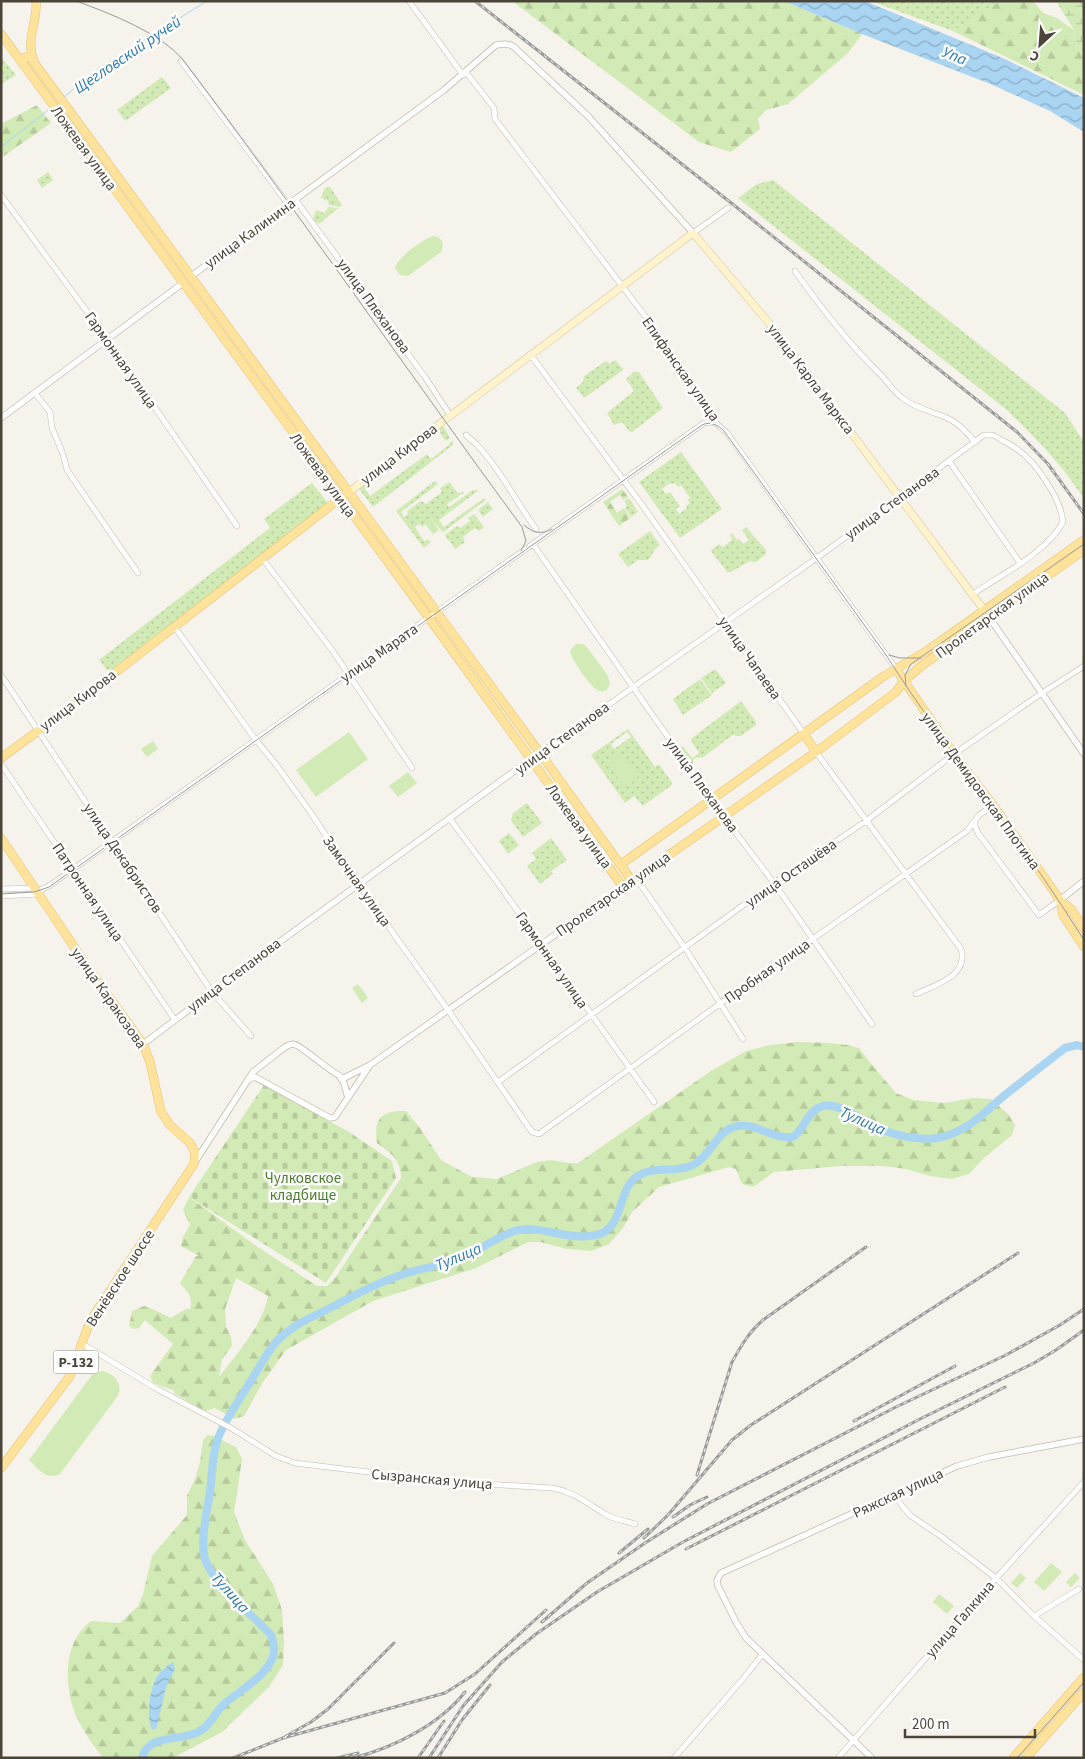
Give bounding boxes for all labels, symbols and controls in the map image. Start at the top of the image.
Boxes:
water label: Щегловский ручей [70,11,185,99]
north arrow [1015,20,1065,70]
water label: Упа [939,41,971,71]
text: С [1027,45,1043,67]
street label: Ложевая улица [46,102,122,195]
street label: улица Калинина [200,193,300,274]
street label: улица Плеханова [332,254,415,358]
street label: Гармонная улица [79,308,162,413]
street label: Епифанская улица [637,313,725,426]
street label: улица Карла Маркса [762,320,859,439]
street label: улица Кирова [357,419,442,490]
street label: Ложевая улица [285,429,361,522]
street label: улица Степанова [841,462,944,545]
street label: Пролетарская улица [931,567,1053,664]
street label: улица Чапаева [713,612,786,704]
street label: улица Марата [336,619,422,688]
street label: улица Кирова [36,665,121,736]
street label: улица Степанова [511,697,614,780]
street label: улица Демидовская Плотина [916,708,1045,874]
street label: улица Плеханова [660,733,743,837]
street label: Ложевая улица [541,780,617,873]
street label: улица Декабристов [78,799,167,918]
street label: Замочная улица [317,831,396,931]
street label: улица Осташёва [741,834,841,913]
street label: Патронная улица [47,839,128,946]
street label: Пролетарская улица [552,847,675,942]
street label: Гармонная улица [510,908,593,1013]
street label: улица Степанова [183,933,285,1018]
street label: Пробная улица [720,934,814,1009]
street label: улица Каракозова [66,943,151,1053]
water label: Тулица [836,1101,890,1141]
park label: Чулковское кладбище [265,1168,341,1206]
street label: Венёвское шоссе [81,1226,160,1331]
water label: Тулица [432,1237,485,1277]
road number: Р-132 [54,1350,98,1374]
street label: Ряжская улица [849,1463,947,1524]
street label: Сызранская улица [371,1464,493,1495]
water label: Тулица [206,1567,255,1618]
street label: улица Галкина [921,1576,1000,1662]
scale bar [905,1706,1035,1738]
text: 200 m [912,1714,950,1735]

